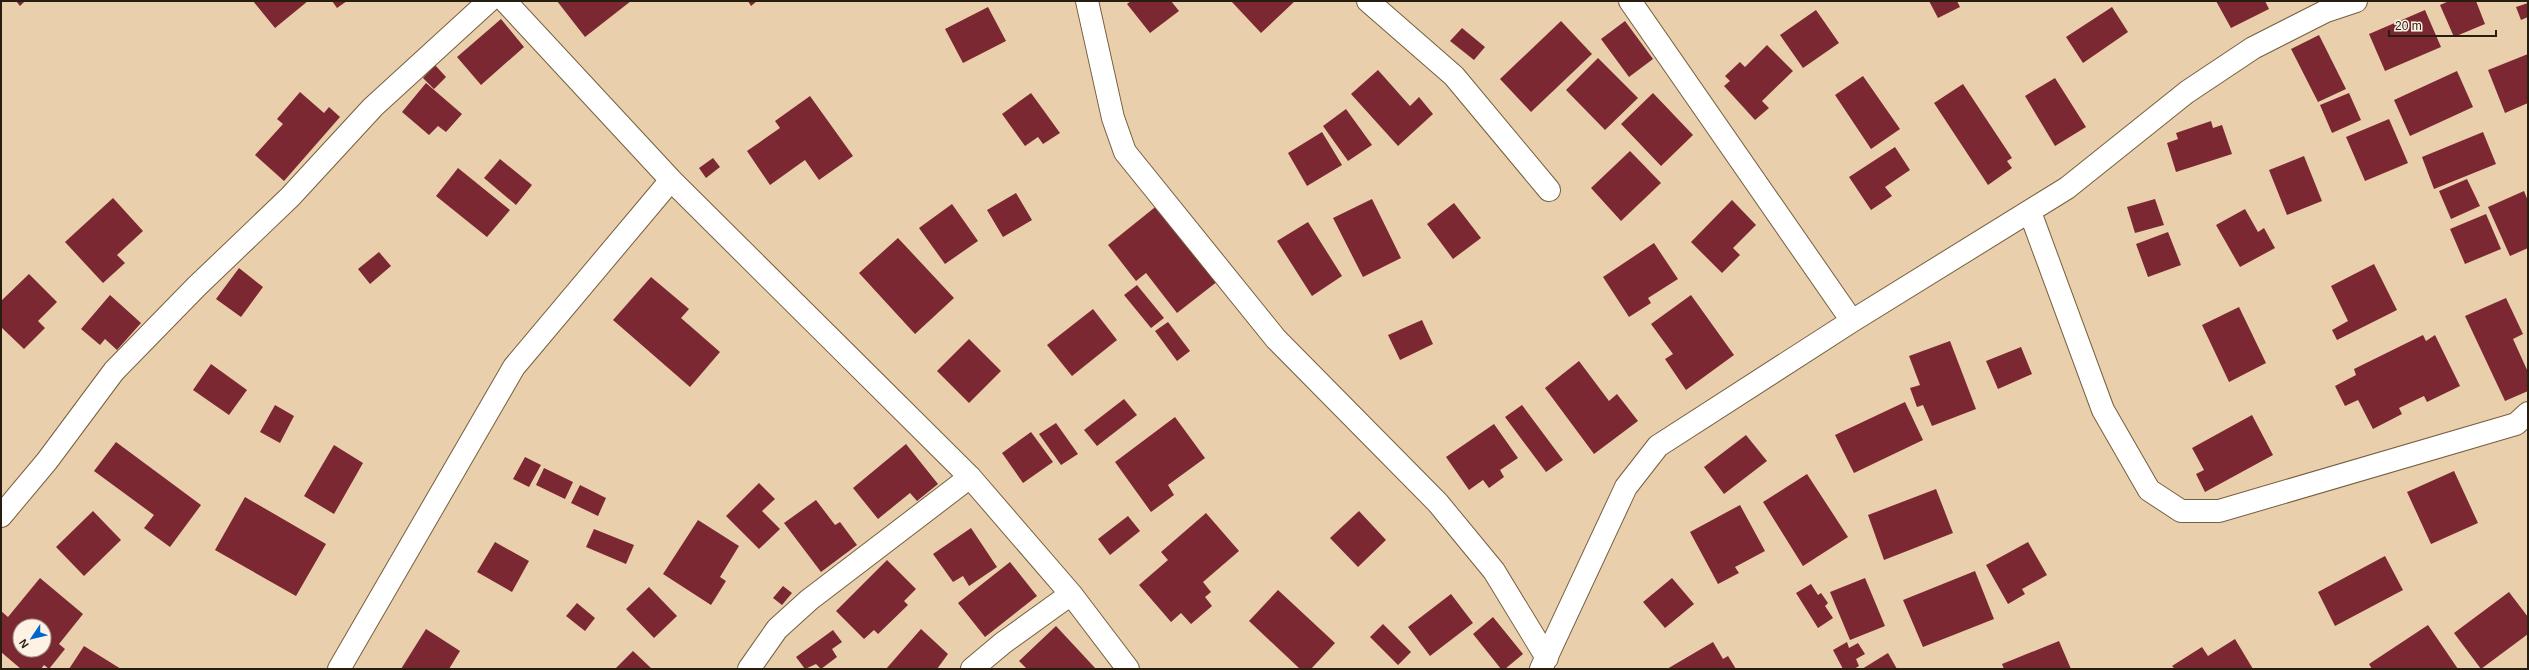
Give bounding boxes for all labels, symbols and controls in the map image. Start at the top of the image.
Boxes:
scale bar [2389,12,2496,38]
text: 20 m [2395,19,2422,33]
north arrow [12,618,52,658]
text: N [17,637,31,650]

